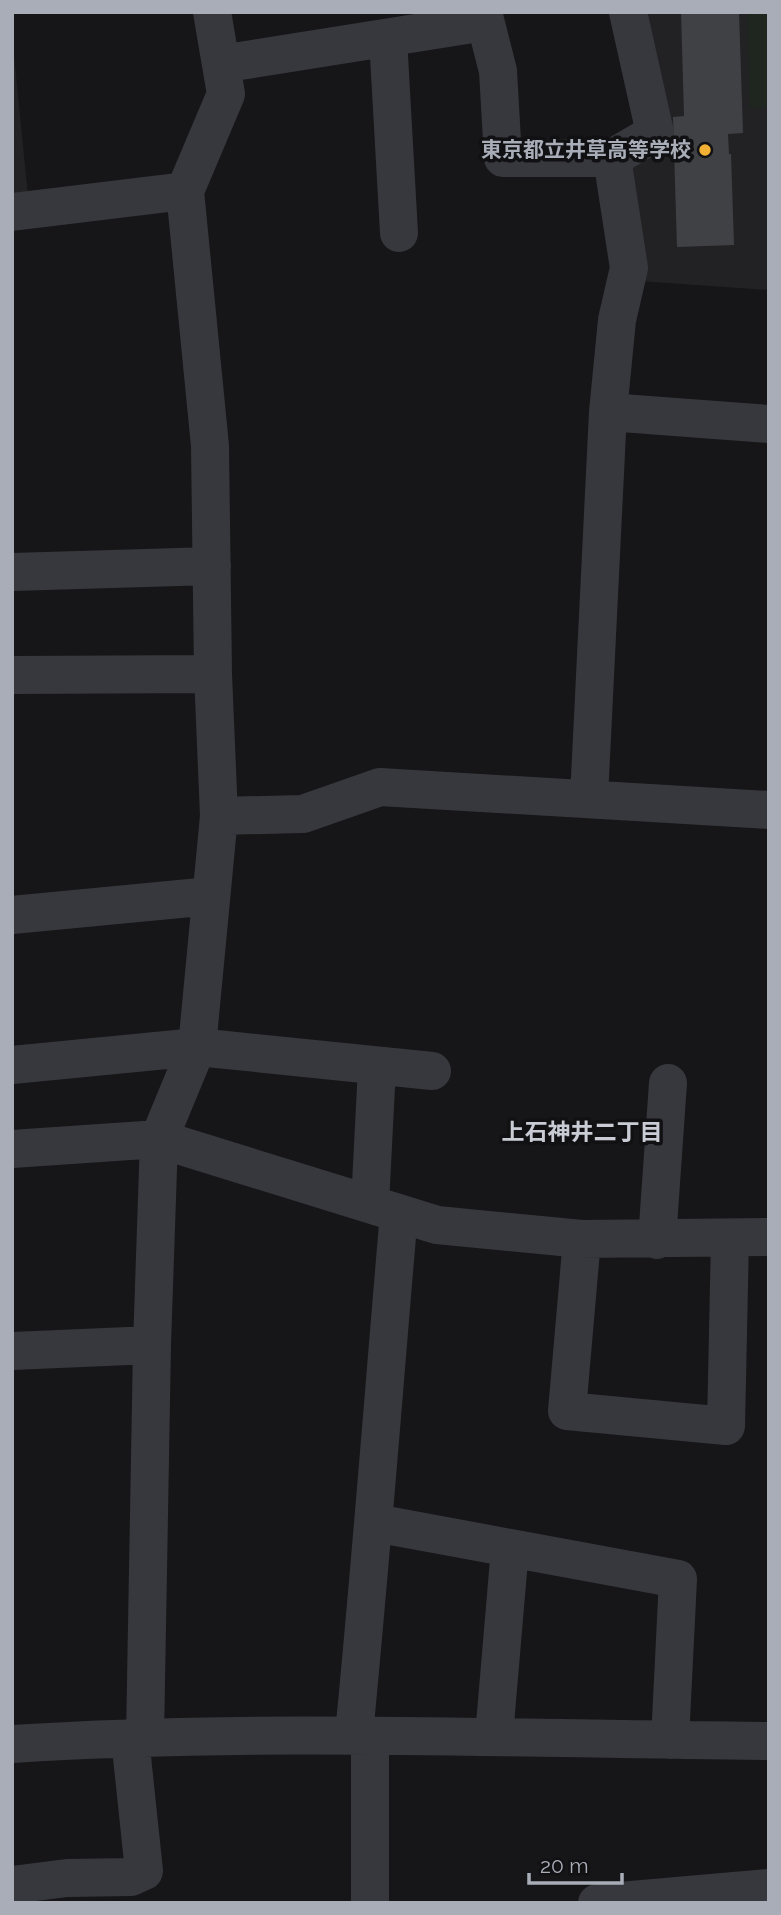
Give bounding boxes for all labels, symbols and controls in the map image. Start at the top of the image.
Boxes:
place label: 東京都立井草高等学校 [481,137,691,162]
marker: 東京都立井草高等学校 [697,142,713,158]
district label: 上石神井二丁目 [502,1118,663,1145]
scale bar [529,1842,622,1886]
text: 20 m [540,1853,588,1878]

